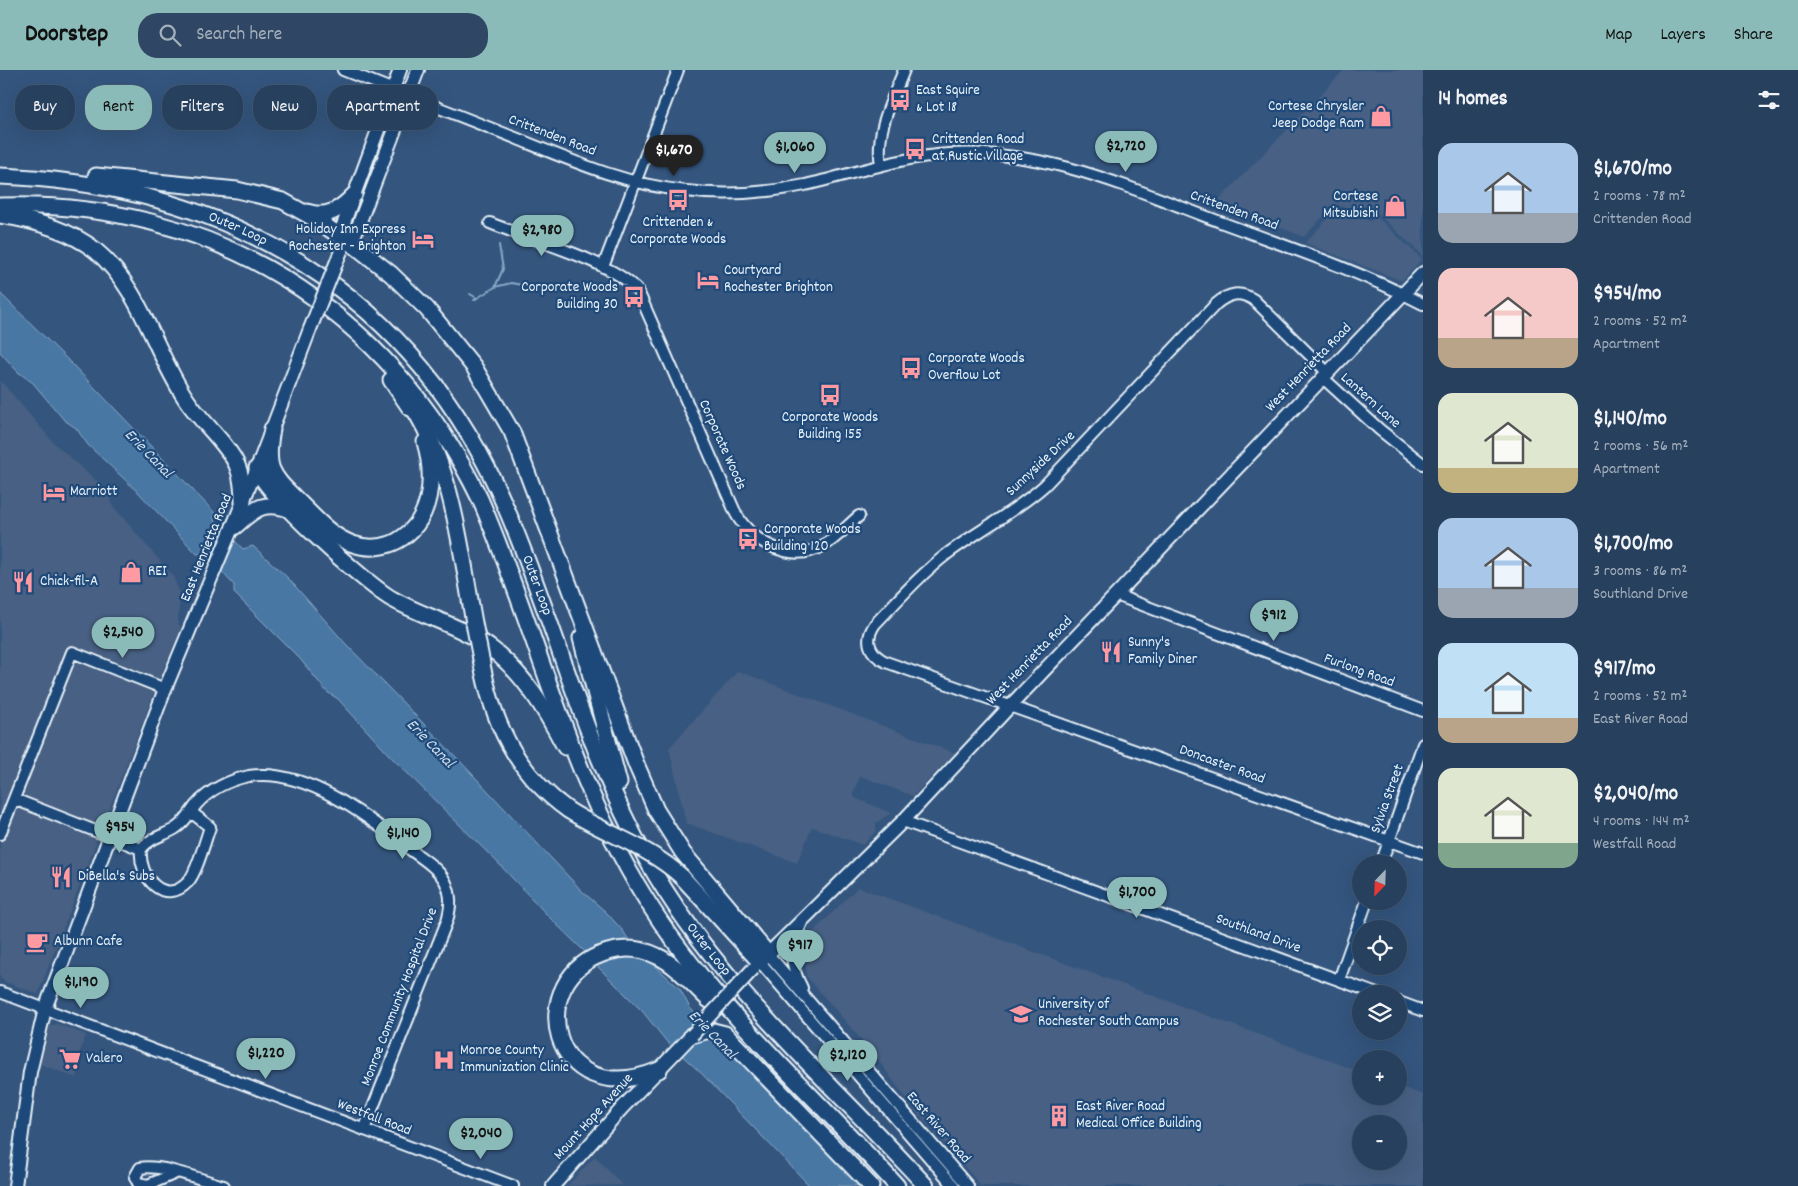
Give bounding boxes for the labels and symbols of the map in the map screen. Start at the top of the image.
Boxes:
place label: East Squire & Lot 18 [916,80,980,119]
bus stop icon: East Squire & Lot 18 [887,87,913,113]
place label: Cortese Chrysler Jeep Dodge Ram [1268,96,1364,135]
shop icon: Cortese Chrysler Jeep Dodge Ram [1368,103,1394,129]
street label: Crittenden Road [505,109,599,163]
place label: Crittenden Road at Rustic Village [932,129,1024,168]
pin: $2,720 [1085,131,1167,173]
pin: $1,060 [754,132,836,174]
pin: $1,670 [633,134,715,177]
bus stop icon: Crittenden Road at Rustic Village [902,136,928,162]
street label: Crittenden Road [1187,185,1281,237]
place label: Cortese Mitsubishi [1323,186,1378,225]
bus stop icon: Crittenden & Corporate Woods [665,187,691,213]
shop icon: Cortese Mitsubishi [1382,193,1408,219]
street label: Outer Loop [205,207,271,252]
place label: Crittenden & Corporate Woods [630,212,726,251]
pin: $2,980 [501,214,583,257]
place label: Holiday Inn Express Rochester - Brighton [289,219,406,258]
hotel icon: Holiday Inn Express Rochester - Brighton [410,226,436,252]
place label: Courtyard Rochester Brighton [724,260,833,299]
hotel icon: Courtyard Rochester Brighton [695,267,721,293]
place label: Corporate Woods Building 30 [521,277,618,316]
bus stop icon: Corporate Woods Building 30 [621,284,647,310]
street label: West Henrietta Road [1261,319,1357,417]
place label: Corporate Woods Overflow Lot [928,348,1025,387]
bus stop icon: Corporate Woods Overflow Lot [898,355,924,381]
street label: Lantern Lane [1335,368,1405,434]
bus stop icon: Corporate Woods Building 155 [817,382,843,408]
street label: Corporate Woods [692,396,752,494]
place label: Corporate Woods Building 155 [782,407,878,446]
water label: Erie Canal [119,424,178,485]
street label: Sunnyside Drive [1001,426,1081,502]
hotel icon: Marriott [41,479,67,505]
place label: Marriott [70,481,118,503]
street label: East Henrietta Road [175,491,239,605]
place label: Corporate Woods Building 120 [764,519,861,558]
bus stop icon: Corporate Woods Building 120 [735,526,761,552]
street label: Outer Loop [515,552,557,619]
shop icon: REI [118,559,144,585]
place label: REI [148,561,167,583]
restaurant icon: Chick-fil-A [10,569,36,595]
place label: Chick-fil-A [40,571,98,593]
pin: $912 [1244,600,1304,642]
street label: West Henrietta Road [982,612,1078,710]
pin: $2,540 [82,616,164,659]
place label: Sunny's Family Diner [1128,632,1198,671]
restaurant icon: Sunny's Family Diner [1098,639,1124,665]
street label: Furlong Road [1320,648,1398,694]
water label: Erie Canal [401,714,460,775]
street label: Doncaster Road [1176,739,1268,791]
street label: Sylvia Street [1365,761,1411,837]
pin: $954 [90,812,150,854]
pin: $1,140 [362,818,444,860]
north arrow [1352,855,1408,910]
restaurant icon: DiBella's Subs [48,864,74,890]
place label: DiBella's Subs [78,866,155,888]
pin: $1,700 [1096,876,1178,919]
street label: Monroe Community Hospital Drive [356,904,444,1089]
street label: Southland Drive [1212,908,1304,960]
street label: Outer Loop [680,919,736,982]
cafe icon: Albunn Cafe [24,929,50,955]
pin: $917 [770,930,830,972]
place label: Albunn Cafe [54,931,123,953]
pin: $1,190 [40,966,122,1009]
place label: University of Rochester South Campus [1038,994,1179,1033]
school or university icon: University of Rochester South Campus [1008,1001,1034,1027]
water label: Erie Canal [683,1005,742,1066]
pin: $1,220 [225,1038,307,1080]
place label: Monroe County Immunization Clinic [460,1040,569,1079]
pin: $2,120 [807,1040,889,1082]
supermarket icon: Valero [57,1046,83,1072]
hospital icon: Monroe County Immunization Clinic [431,1047,457,1073]
place label: Valero [86,1048,123,1070]
street label: Mount Hope Avenue [549,1068,639,1165]
street label: East River Road [900,1087,976,1169]
street label: Westfall Road [334,1094,414,1142]
place label: East River Road Medical Office Building [1076,1096,1202,1135]
building icon: East River Road Medical Office Building [1046,1103,1072,1129]
pin: $2,040 [440,1118,522,1160]

